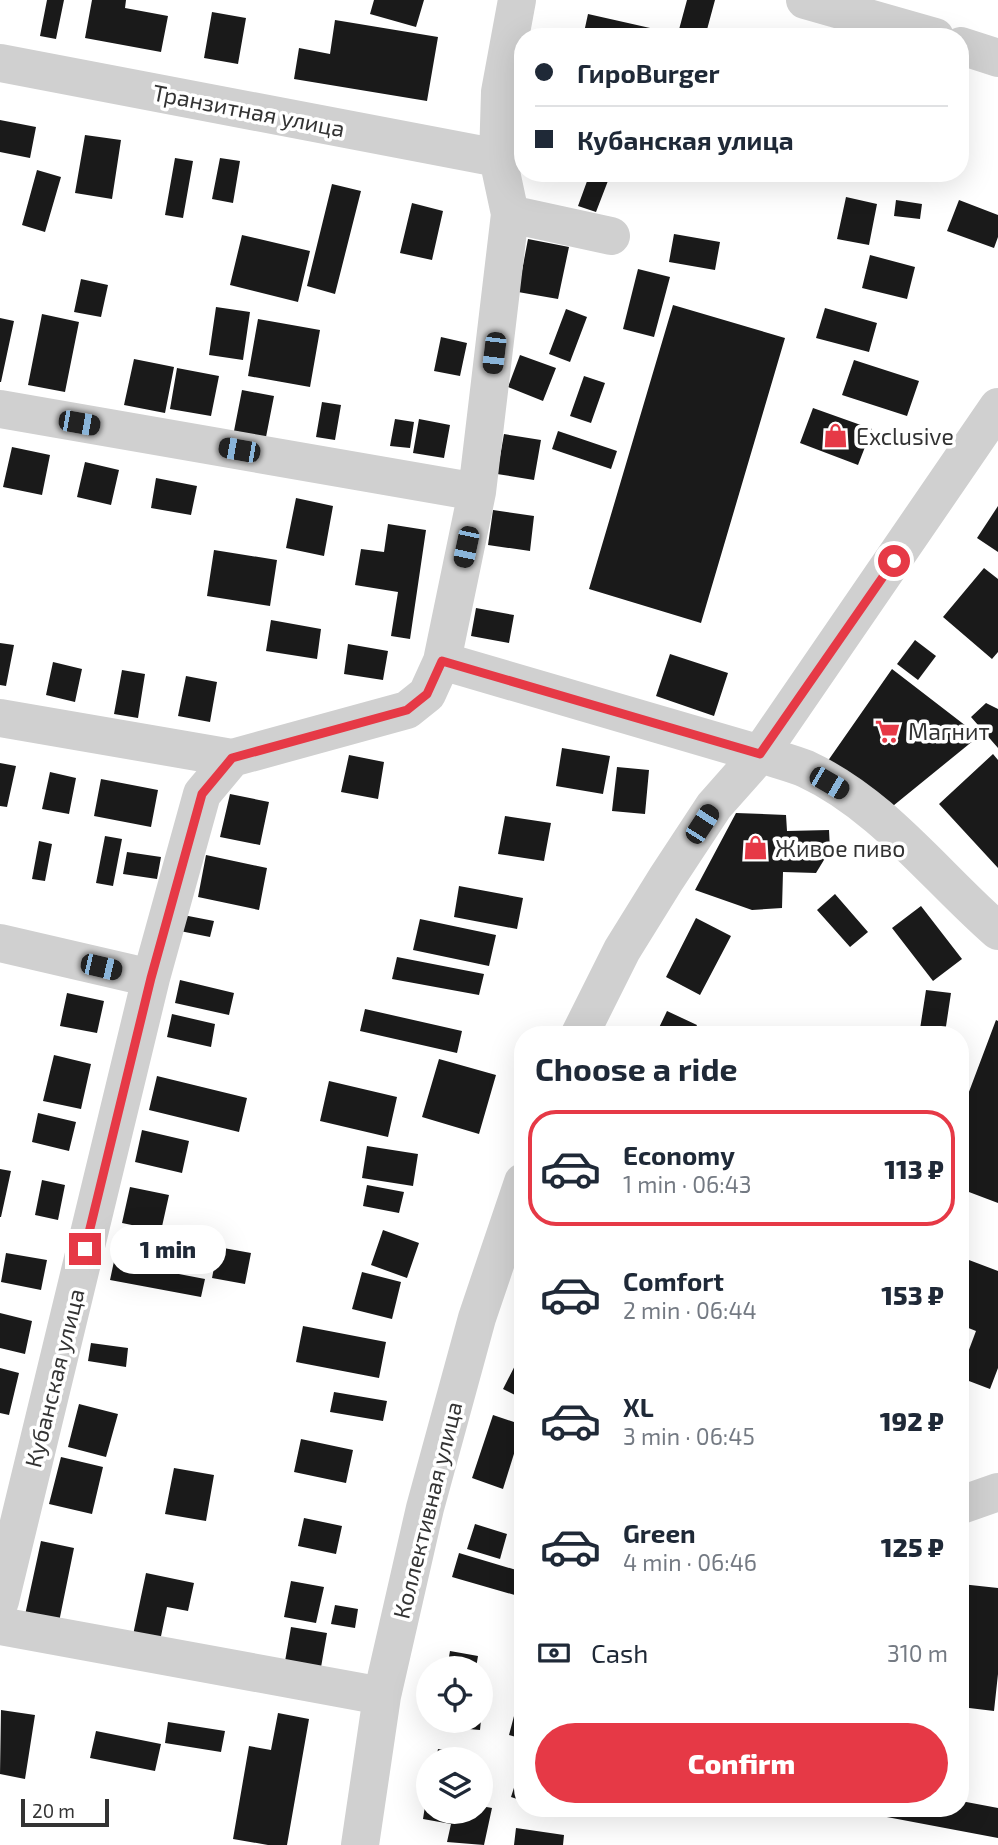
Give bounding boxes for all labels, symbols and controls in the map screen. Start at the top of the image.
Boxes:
text: ГироBurger [577,57,720,88]
street label: Транзитная улица [150,78,347,143]
text: Кубанская улица [577,124,794,155]
car [482,331,507,375]
car [57,409,102,437]
shop icon: Exclusive [822,422,850,450]
place label: Exclusive [856,422,954,450]
car [217,436,262,464]
car [452,524,481,570]
route start [878,545,910,577]
supermarket icon: Магнит [874,717,902,745]
place label: Магнит [908,717,990,745]
car [806,763,853,803]
car [682,801,723,847]
shop icon: Живое пиво [741,834,769,862]
place label: Живое пиво [775,834,905,862]
car [79,952,124,982]
text: Choose a ride [535,1049,738,1087]
icon: car [539,1137,602,1200]
text: Economy [623,1139,735,1170]
text: 113 ₽ [884,1153,944,1184]
text: 1 min · 06:43 [623,1170,752,1198]
callout: 1 min [110,1224,225,1274]
route end [69,1233,101,1265]
text: 1 min [140,1235,196,1263]
icon: car [539,1263,602,1326]
text: Comfort [623,1265,724,1296]
text: 153 ₽ [881,1279,944,1310]
street label: Кубанская улица [18,1286,91,1471]
text: 2 min · 06:44 [623,1296,757,1324]
icon: car [539,1389,602,1452]
text: XL [623,1391,654,1422]
street label: Коллективная улица [386,1399,468,1622]
text: 192 ₽ [880,1405,944,1436]
text: 3 min · 06:45 [623,1422,755,1450]
icon: car [539,1515,602,1578]
text: Green [623,1517,696,1548]
text: 125 ₽ [881,1531,944,1562]
text: 4 min · 06:46 [623,1548,757,1576]
icon: cash [535,1634,573,1672]
text: Cash [591,1637,648,1668]
text: 310 m [887,1639,948,1667]
map controls [416,1656,493,1824]
button: locate [416,1656,493,1733]
button: Confirm [535,1723,948,1803]
button: layers [416,1747,493,1824]
scale bar [21,1796,108,1828]
text: 20 m [32,1799,75,1822]

